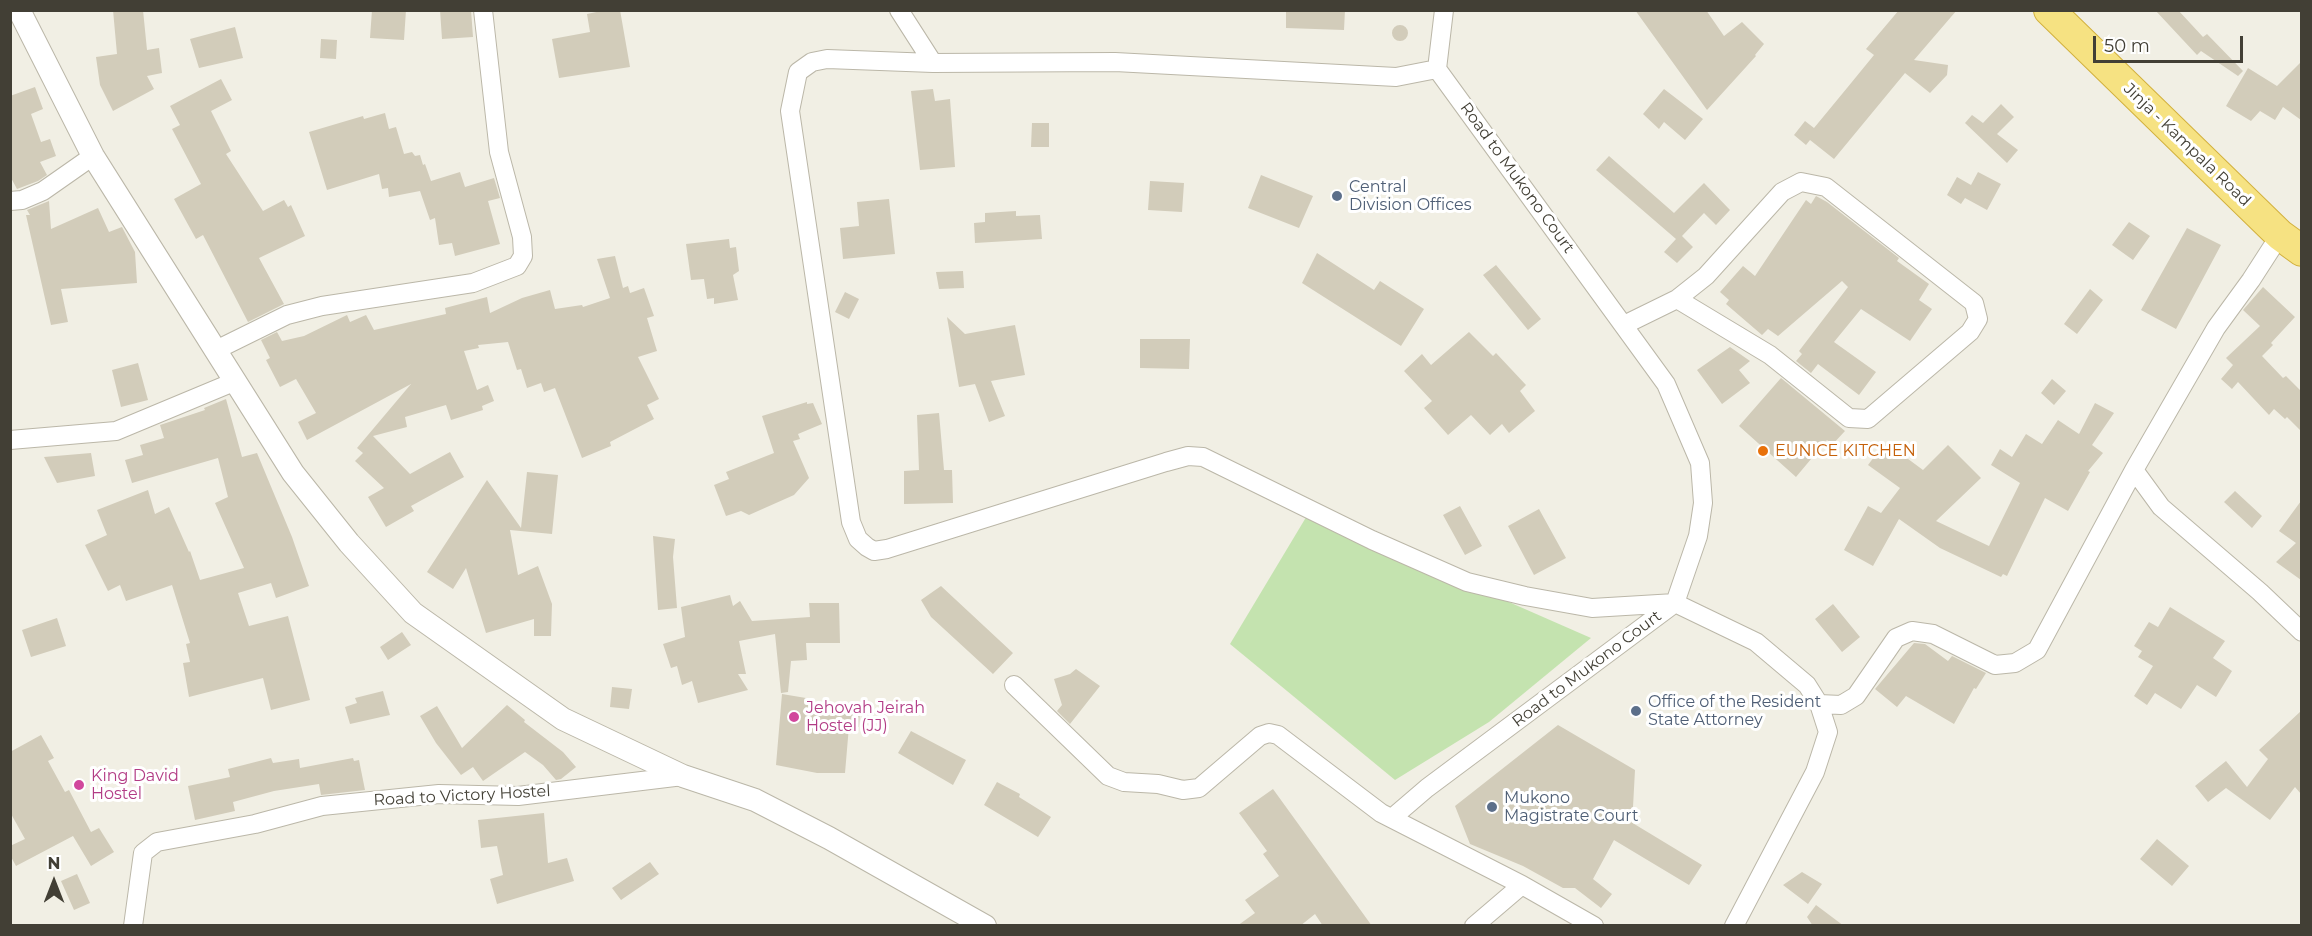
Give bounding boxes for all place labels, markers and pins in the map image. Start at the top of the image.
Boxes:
place label: Central Division Offices [1349,177,1472,215]
marker: Central Division Offices [1330,189,1344,203]
place label: EUNICE KITCHEN [1775,441,1916,461]
marker: EUNICE KITCHEN [1756,444,1770,458]
place label: Office of the Resident State Attorney [1648,692,1821,730]
place label: Jehovah Jeirah Hostel (JJ) [806,698,925,736]
marker: Office of the Resident State Attorney [1629,704,1643,718]
marker: Jehovah Jeirah Hostel (JJ) [787,710,801,724]
place label: King David Hostel [91,766,179,804]
marker: King David Hostel [72,778,86,792]
place label: Mukono Magistrate Court [1504,788,1638,826]
marker: Mukono Magistrate Court [1485,800,1499,814]

